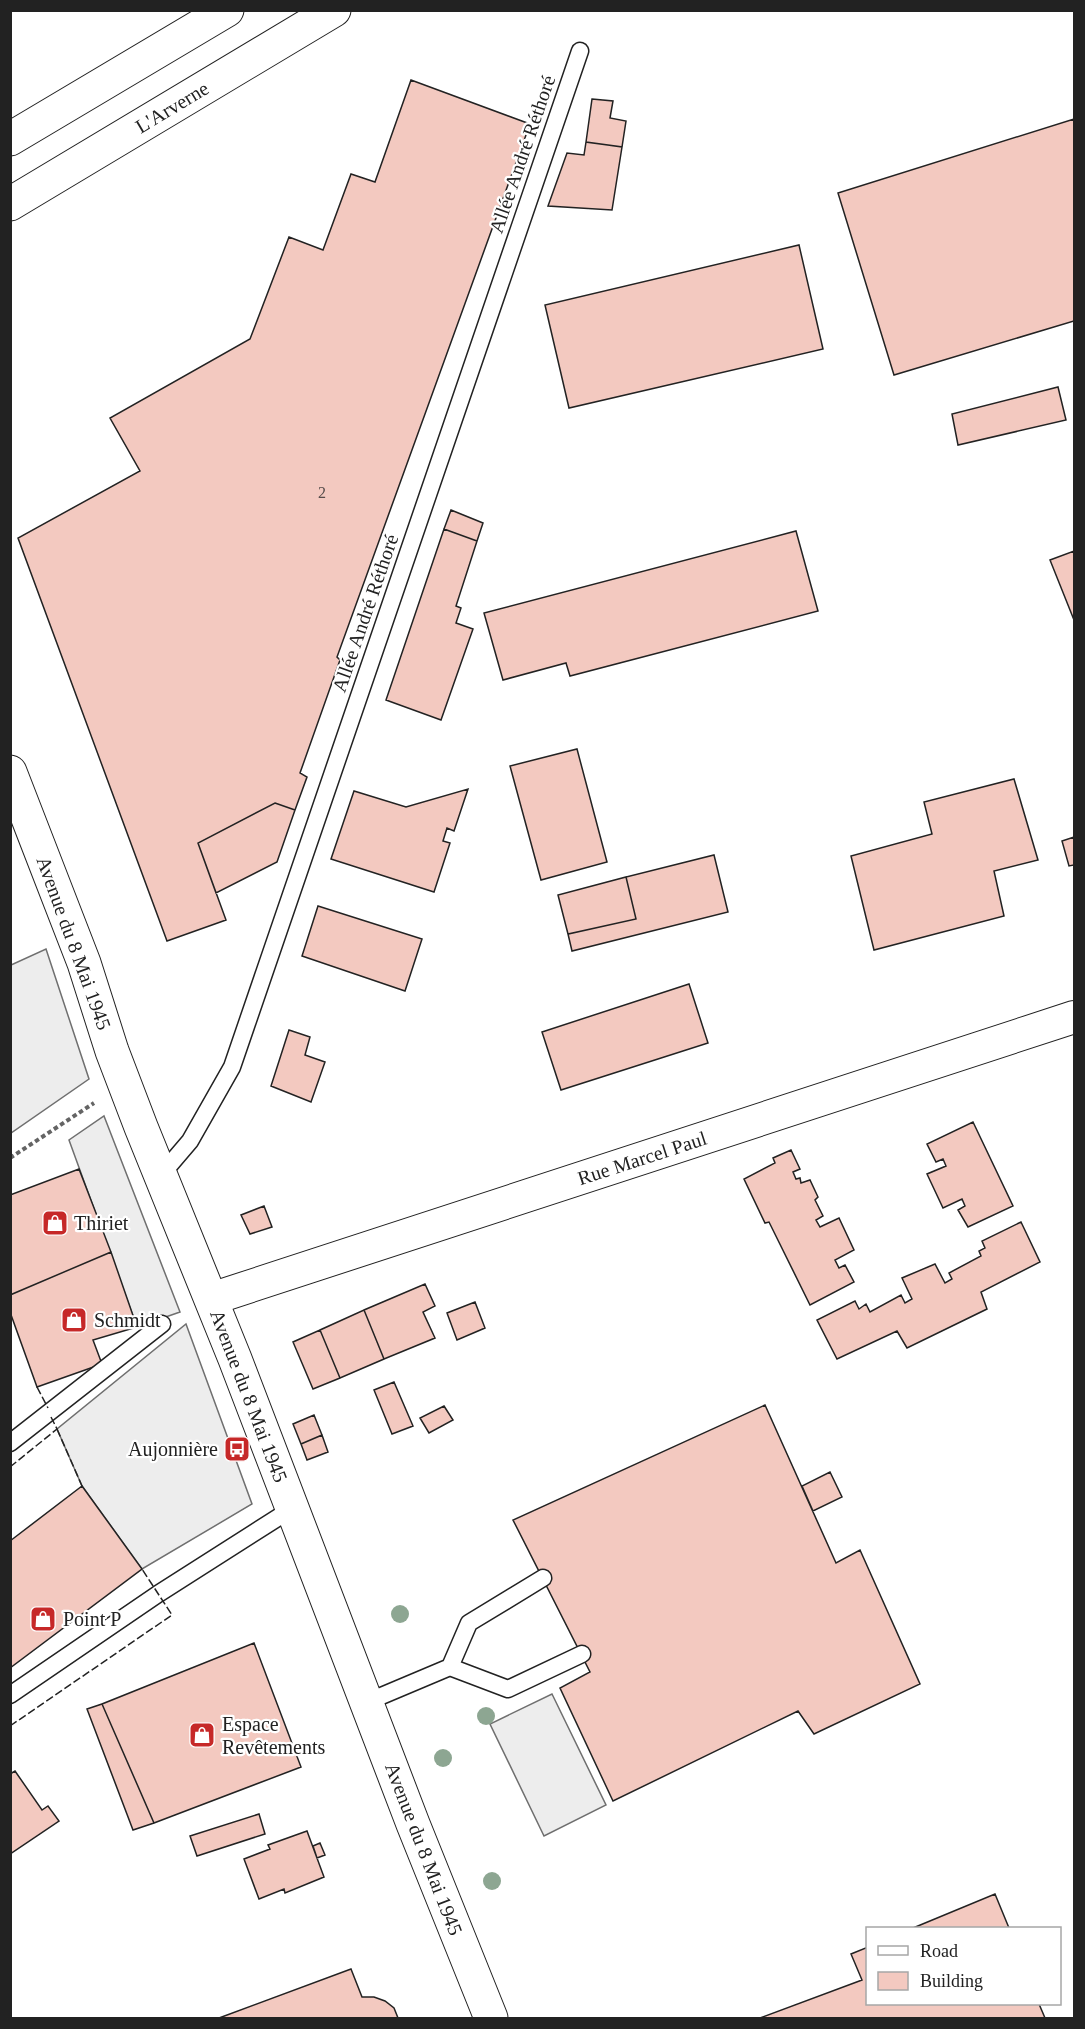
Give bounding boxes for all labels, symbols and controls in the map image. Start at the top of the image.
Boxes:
street label: Allée André Réthoré [485,72,559,236]
street label: L'Arverne [131,77,213,137]
house number: 2 [318,484,326,501]
street label: Allée André Réthoré [328,531,402,695]
street label: Avenue du 8 Mai 1945 [32,853,116,1033]
street label: Rue Marcel Paul [575,1127,710,1189]
shop icon: Thiriet [40,1208,70,1238]
place label: Thiriet [74,1212,129,1234]
shop icon: Schmidt [59,1305,89,1335]
street label: Avenue du 8 Mai 1945 [206,1307,292,1485]
place label: Schmidt [94,1309,161,1331]
bus stop icon: Aujonnière [222,1434,252,1464]
place label: Aujonnière [128,1438,218,1461]
shop icon: Point P [28,1604,58,1634]
place label: Point P [63,1608,121,1630]
place label: Espace Revêtements [222,1713,326,1758]
shop icon: Espace Revêtements [187,1720,217,1750]
street label: Avenue du 8 Mai 1945 [381,1760,467,1938]
legend [866,1927,1061,2005]
text: Road [920,1941,958,1961]
text: Building [920,1971,983,1991]

